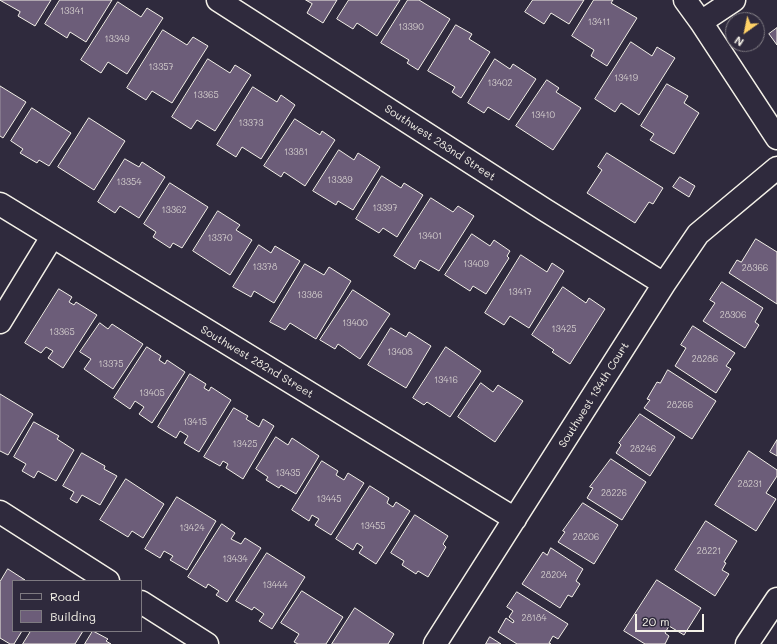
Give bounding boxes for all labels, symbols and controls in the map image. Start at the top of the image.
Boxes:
house number: 13341 [60,6,84,16]
north arrow [725,12,765,52]
house number: 13411 [588,17,610,27]
house number: 13390 [398,22,424,32]
text: N [731,33,746,50]
house number: 13349 [104,34,130,44]
house number: 13357 [149,62,173,72]
house number: 13419 [614,73,638,83]
house number: 13402 [487,78,513,88]
house number: 13365 [193,90,219,100]
street label: Southwest 283nd Street [382,102,498,184]
house number: 13410 [531,110,555,120]
house number: 13373 [239,118,263,128]
house number: 13381 [284,147,308,157]
house number: 13389 [327,175,353,185]
house number: 13354 [116,177,142,187]
house number: 13397 [373,203,397,213]
house number: 13362 [161,205,187,215]
house number: 13401 [418,231,442,241]
house number: 13370 [207,233,233,243]
house number: 13409 [463,259,489,269]
house number: 13378 [252,262,278,272]
house number: 28366 [742,263,768,273]
house number: 13417 [508,287,532,297]
house number: 13386 [297,290,323,300]
house number: 28306 [720,310,746,320]
house number: 13400 [342,318,368,328]
street label: Southwest 282nd Street [198,323,316,401]
house number: 13425 [552,324,576,334]
house number: 13365 [49,327,75,337]
street label: Southwest 134th Court [556,340,632,450]
house number: 13408 [387,347,413,357]
house number: 28286 [692,354,718,364]
house number: 13375 [99,359,123,369]
house number: 13416 [434,375,458,385]
house number: 13405 [139,388,165,398]
house number: 28266 [667,400,693,410]
house number: 13415 [183,417,207,427]
house number: 13425 [233,439,257,449]
house number: 28246 [630,444,656,454]
house number: 13435 [275,468,301,478]
house number: 28231 [738,479,762,489]
house number: 28226 [601,488,627,498]
house number: 13445 [316,494,342,504]
house number: 13455 [360,521,386,531]
house number: 13424 [180,523,204,533]
house number: 28206 [573,532,599,542]
house number: 28221 [697,546,721,556]
house number: 13434 [222,554,248,564]
house number: 28204 [541,570,567,580]
legend [12,580,142,632]
house number: 13444 [262,580,288,590]
text: Road [50,588,80,604]
scale bar [637,606,706,632]
text: Building [50,608,96,624]
house number: 28184 [521,613,547,623]
text: 20 m [642,613,670,629]

